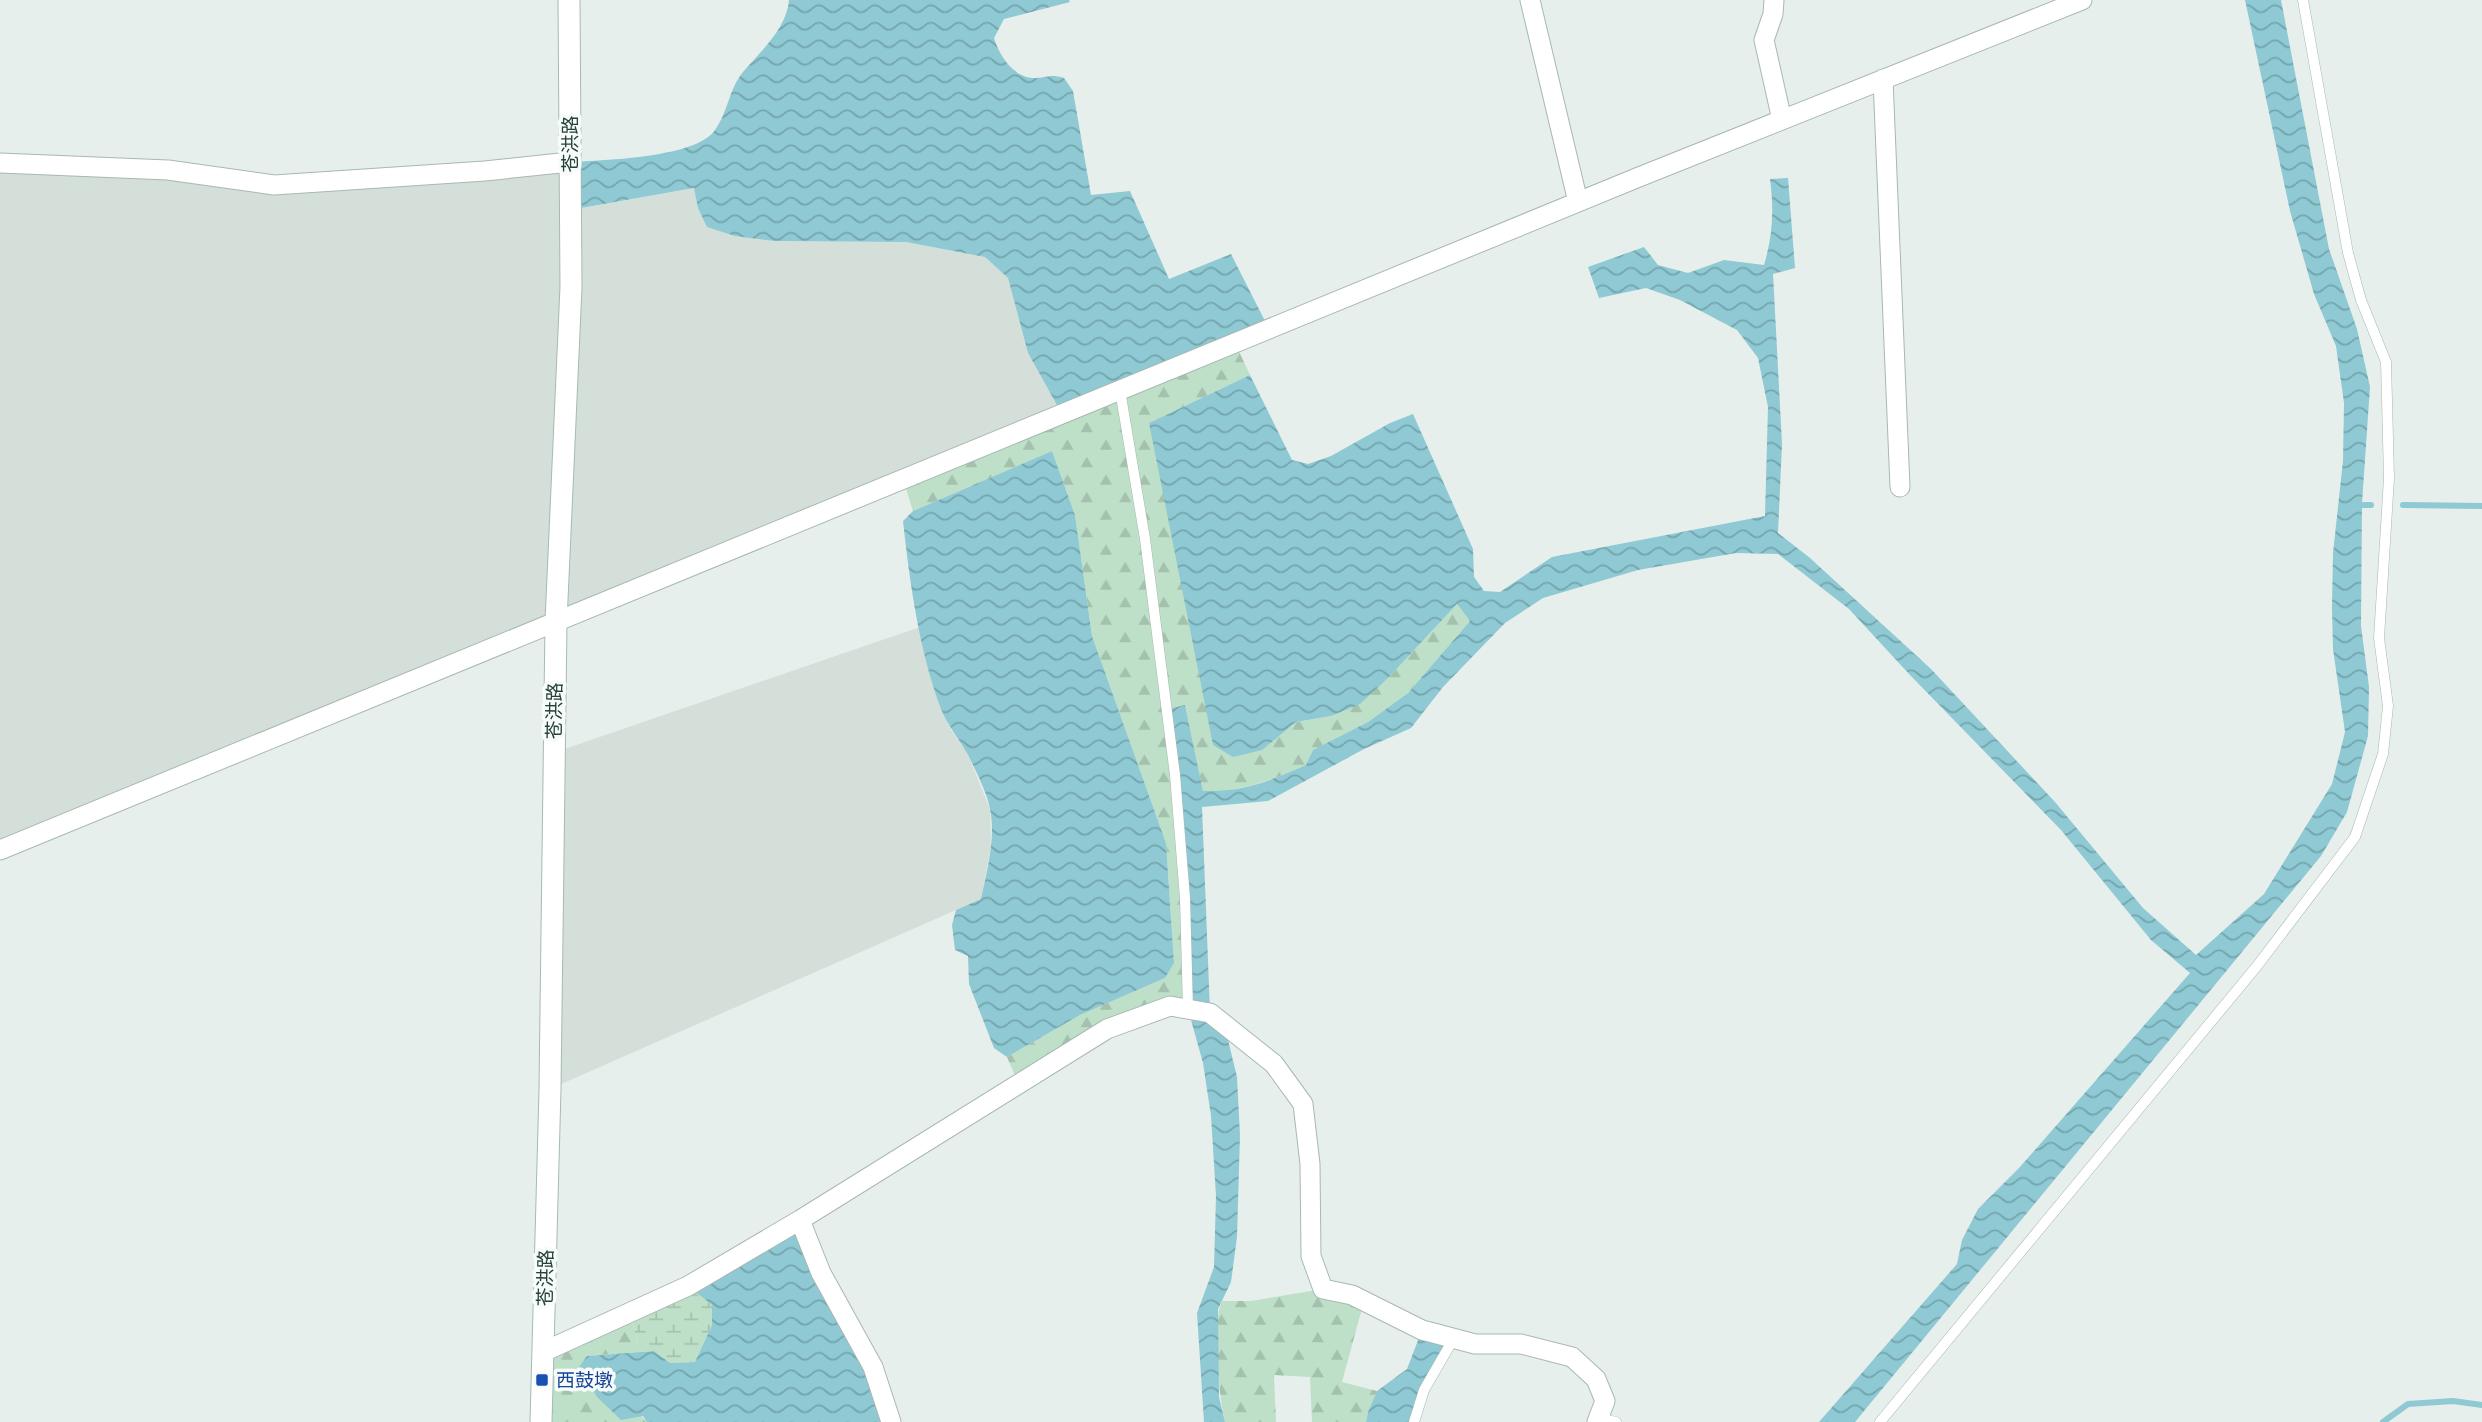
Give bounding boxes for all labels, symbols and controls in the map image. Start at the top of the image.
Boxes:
street label: 苍洪路 [558,115,582,173]
street label: 苍洪路 [542,682,566,740]
street label: 苍洪路 [533,1249,557,1307]
place label: 西鼓墩 [556,1368,613,1392]
marker: 西鼓墩 [534,1372,550,1388]

